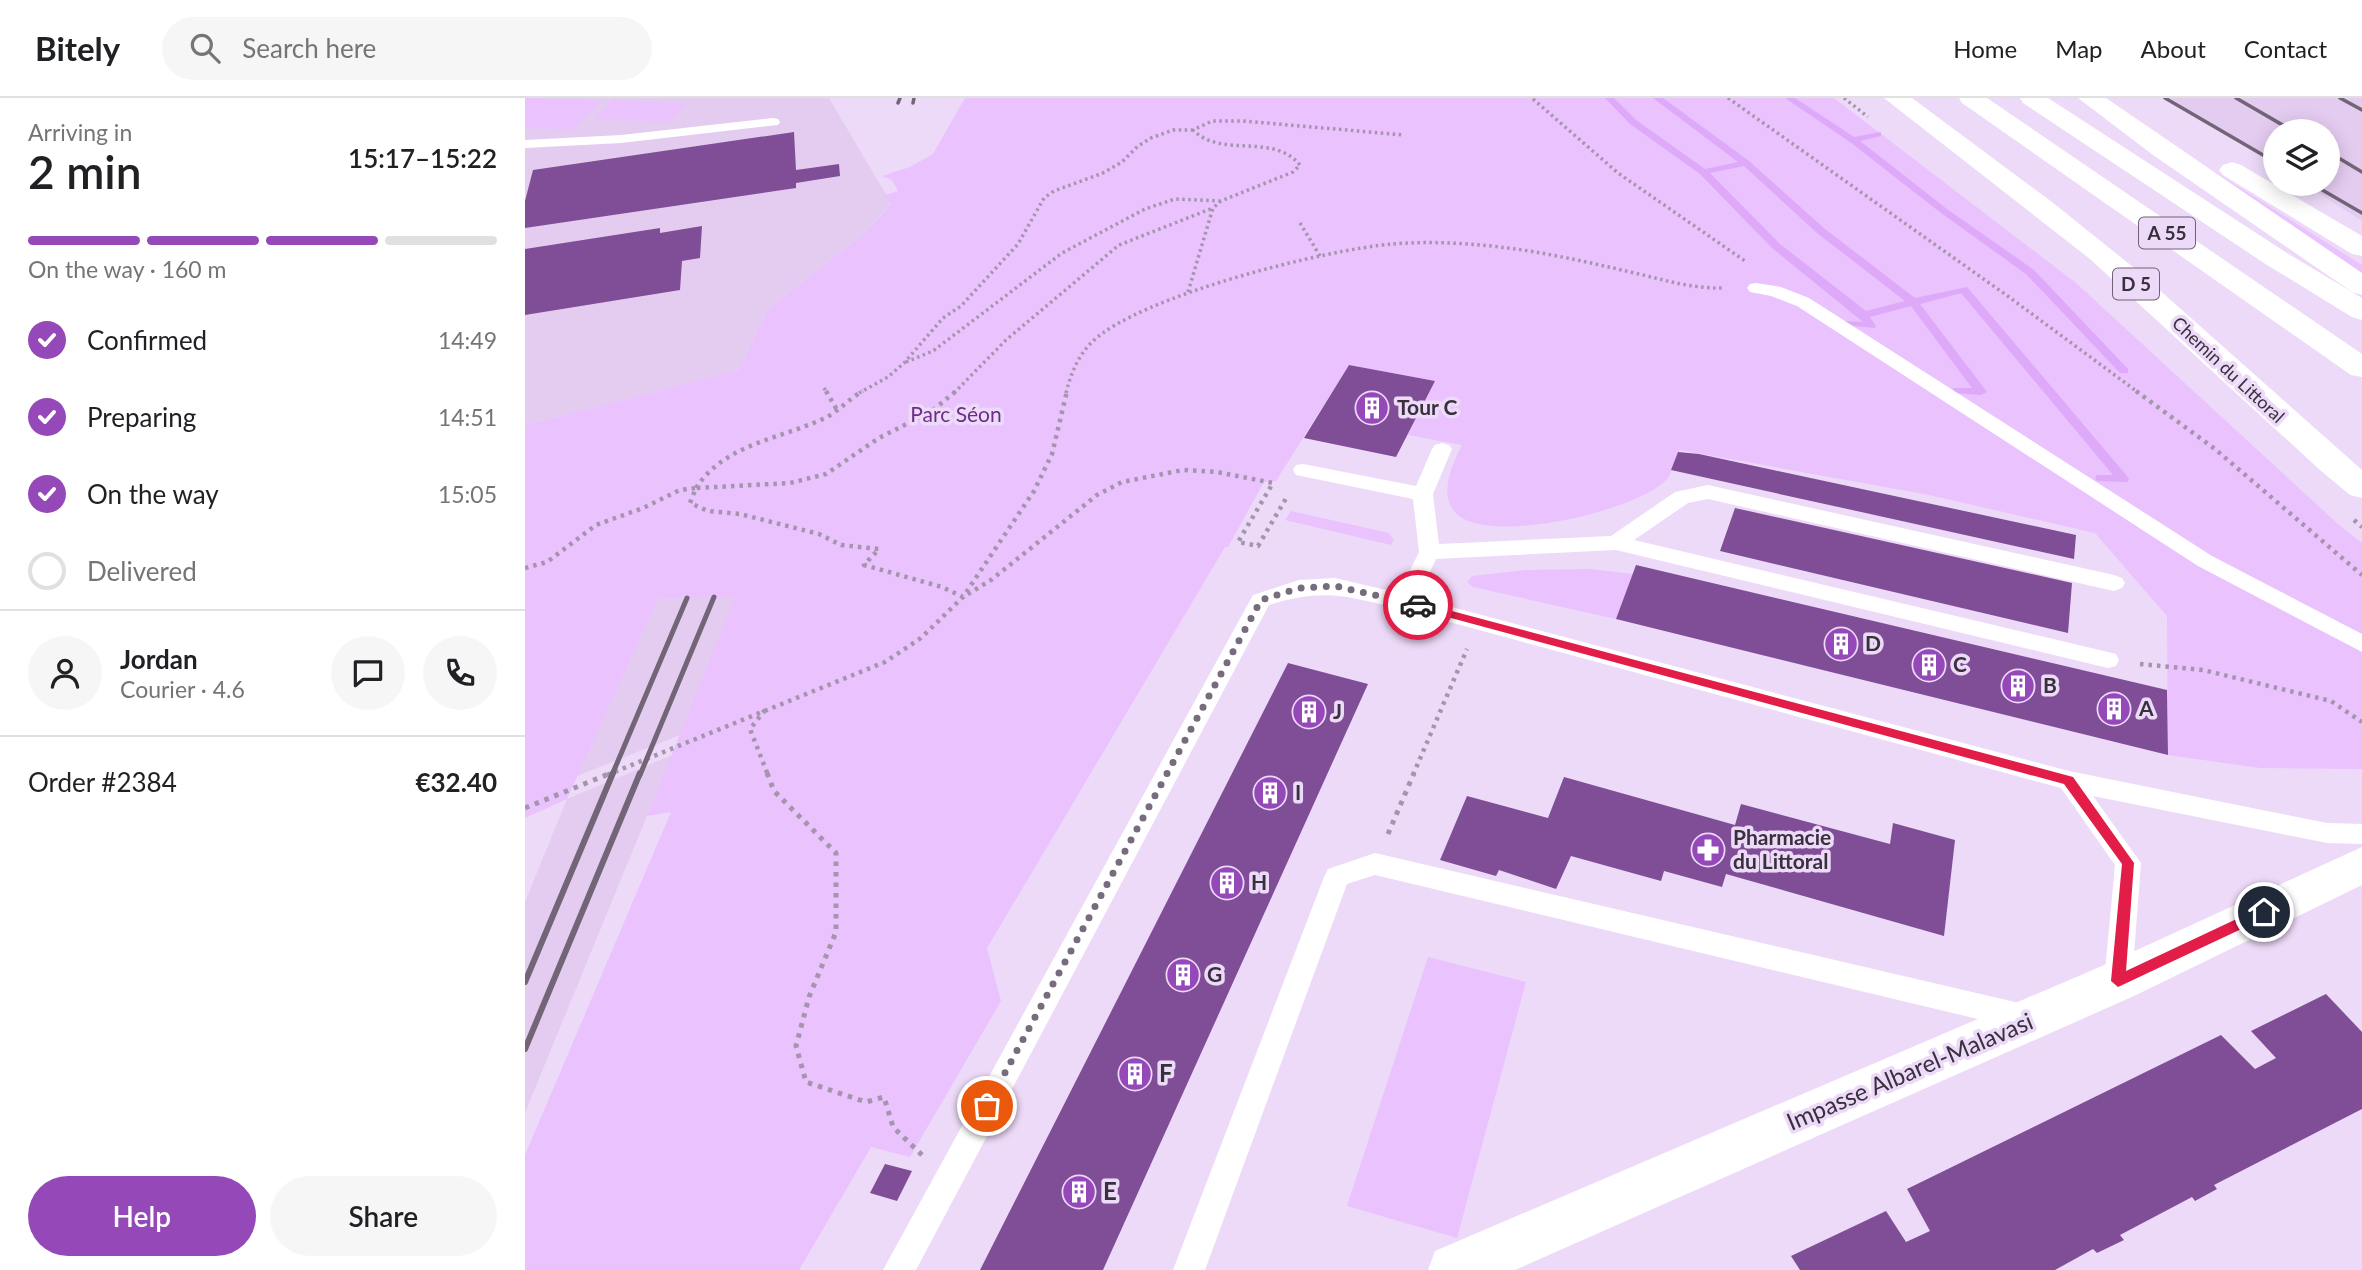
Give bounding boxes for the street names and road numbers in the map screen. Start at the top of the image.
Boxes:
road number: A 55 [2139,217,2195,248]
road number: D 5 [2113,268,2159,300]
street label: Chemin du Littoral [2168,312,2289,427]
street label: Impasse Albarel-Malavasi [1782,1006,2037,1136]

